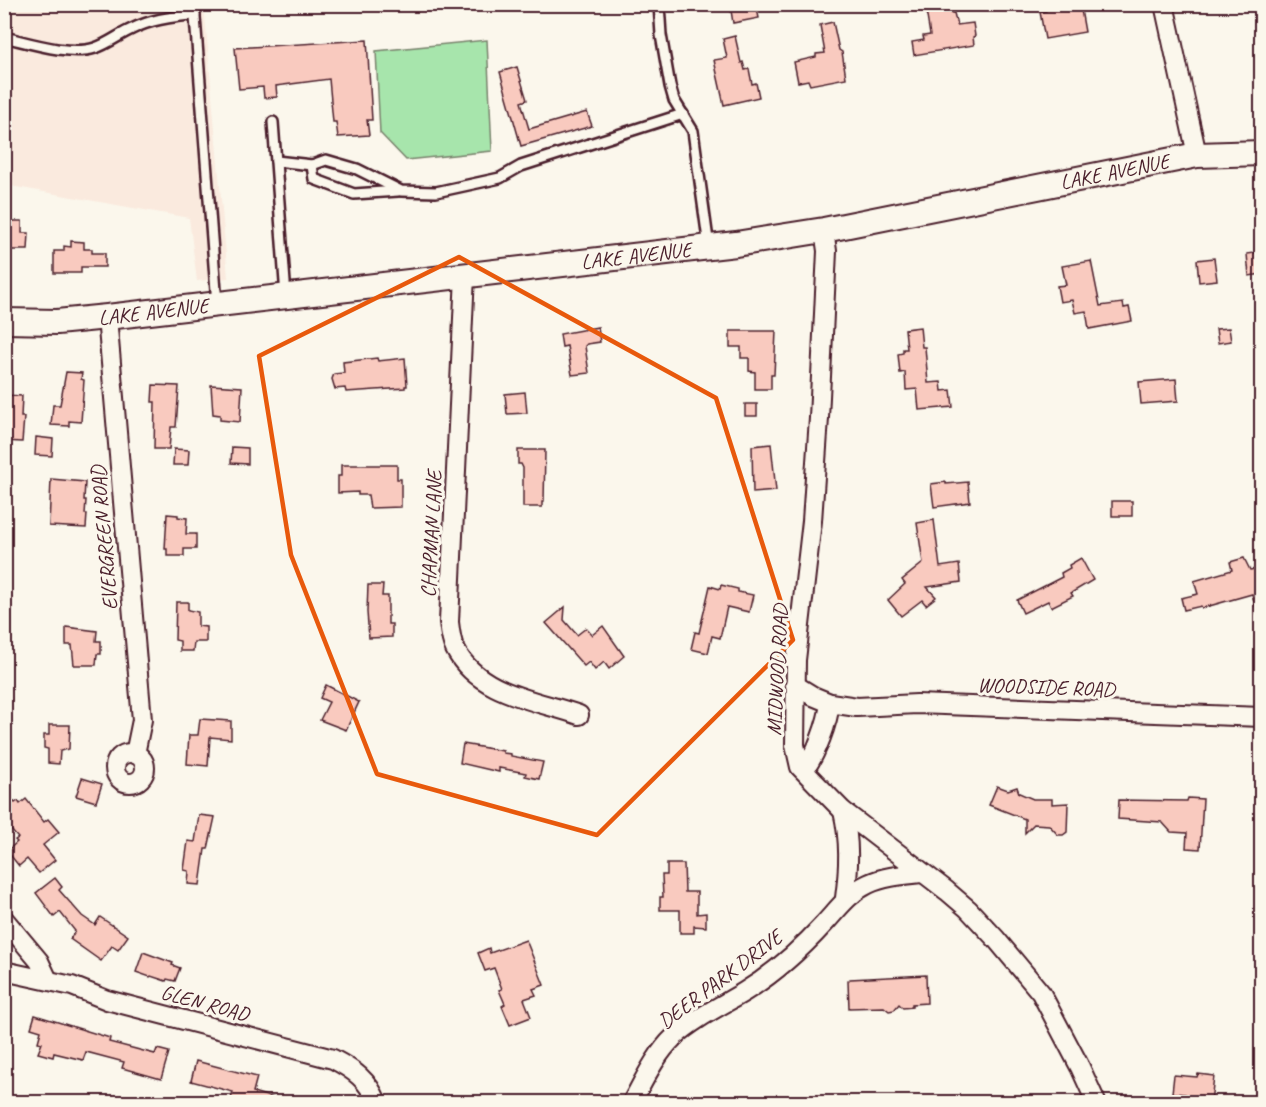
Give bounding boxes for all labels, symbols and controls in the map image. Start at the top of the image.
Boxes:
street label: LAKE AVENUE [1058,147,1174,195]
street label: LAKE AVENUE [580,236,695,275]
street label: LAKE AVENUE [97,292,212,331]
street label: EVERGREEN ROAD [85,463,123,611]
street label: CHAPMAN LANE [415,467,447,598]
street label: MIDWOOD ROAD [761,602,794,736]
street label: WOODSIDE ROAD [977,672,1117,702]
street label: DEER PARK DRIVE [653,922,789,1034]
street label: GLEN ROAD [158,979,254,1028]

